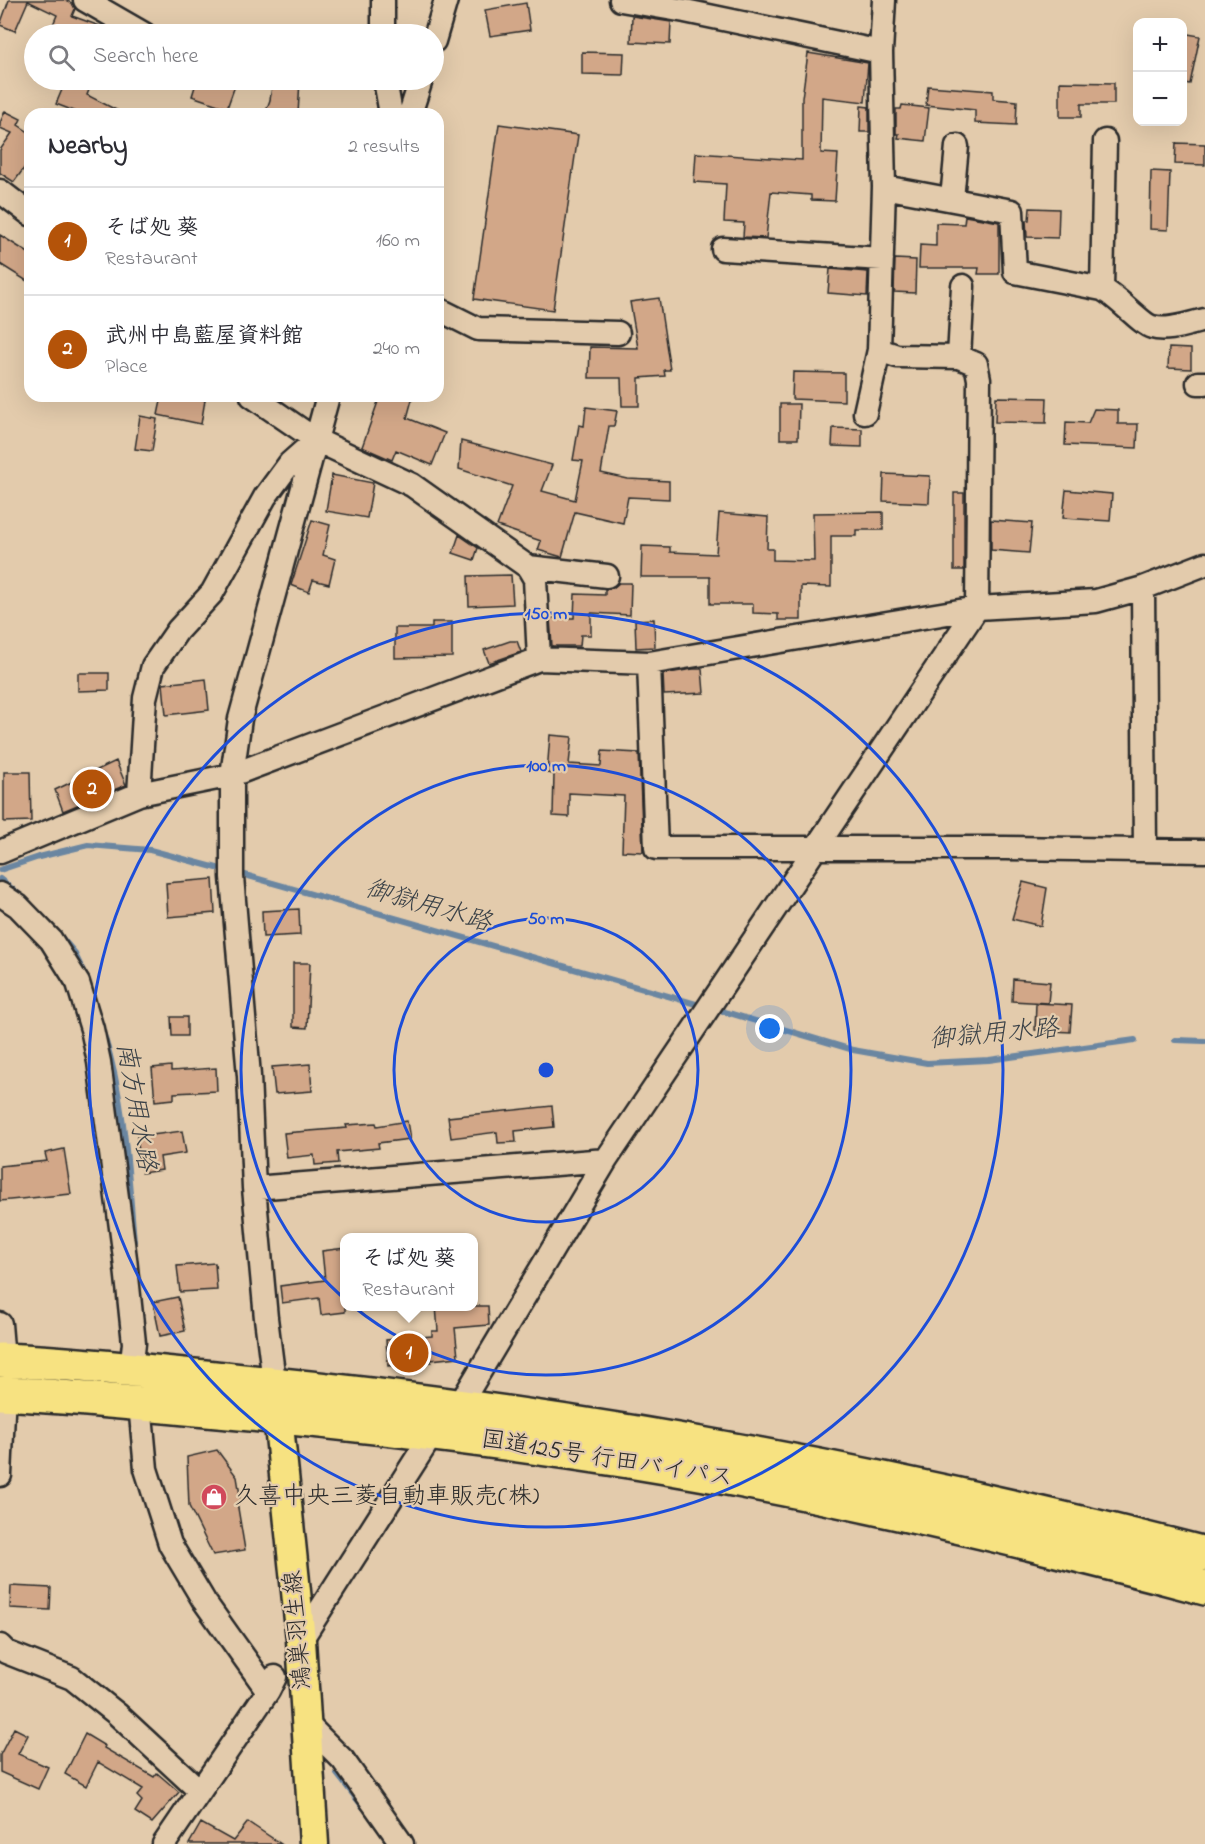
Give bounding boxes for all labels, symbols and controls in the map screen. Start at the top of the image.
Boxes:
map controls [1133,18,1187,126]
button: + [1133,18,1187,72]
search box [24,24,444,90]
icon: search [45,41,78,74]
text: Search here [93,41,198,73]
button: − [1133,72,1187,126]
text: Nearby [48,128,127,166]
text: 2 results [348,133,420,162]
text: そば処 葵 [105,213,199,245]
text: 1 [64,227,71,256]
text: 160 m [376,227,420,256]
text: Restaurant [105,245,198,274]
text: 武州中島藍屋資料館 [105,321,303,353]
text: 2 [63,335,72,364]
text: 240 m [373,335,420,364]
text: Place [105,353,147,382]
text: 150 m [525,602,567,628]
text: 100 m [526,754,566,780]
pin: 2 [72,766,112,812]
water label: 御獄用水路 [360,871,498,944]
text: 50 m [528,907,564,933]
water label: 御獄用水路 [928,1010,1062,1060]
your location [755,1014,784,1043]
water label: 南方用水路 [105,1040,165,1176]
centre of rings [536,1060,556,1080]
popup [340,1233,478,1311]
text: そば処 葵 [362,1244,456,1276]
text: Restaurant [362,1276,455,1305]
pin: 1 [390,1330,428,1376]
street label: 国道125号 行田バイパス [478,1423,736,1497]
place label: 久喜中央三菱自動車販売(株) [234,1480,539,1515]
shop icon: 久喜中央三菱自動車販売(株) [199,1482,229,1512]
street label: 鴻巣羽生線 [276,1569,322,1691]

